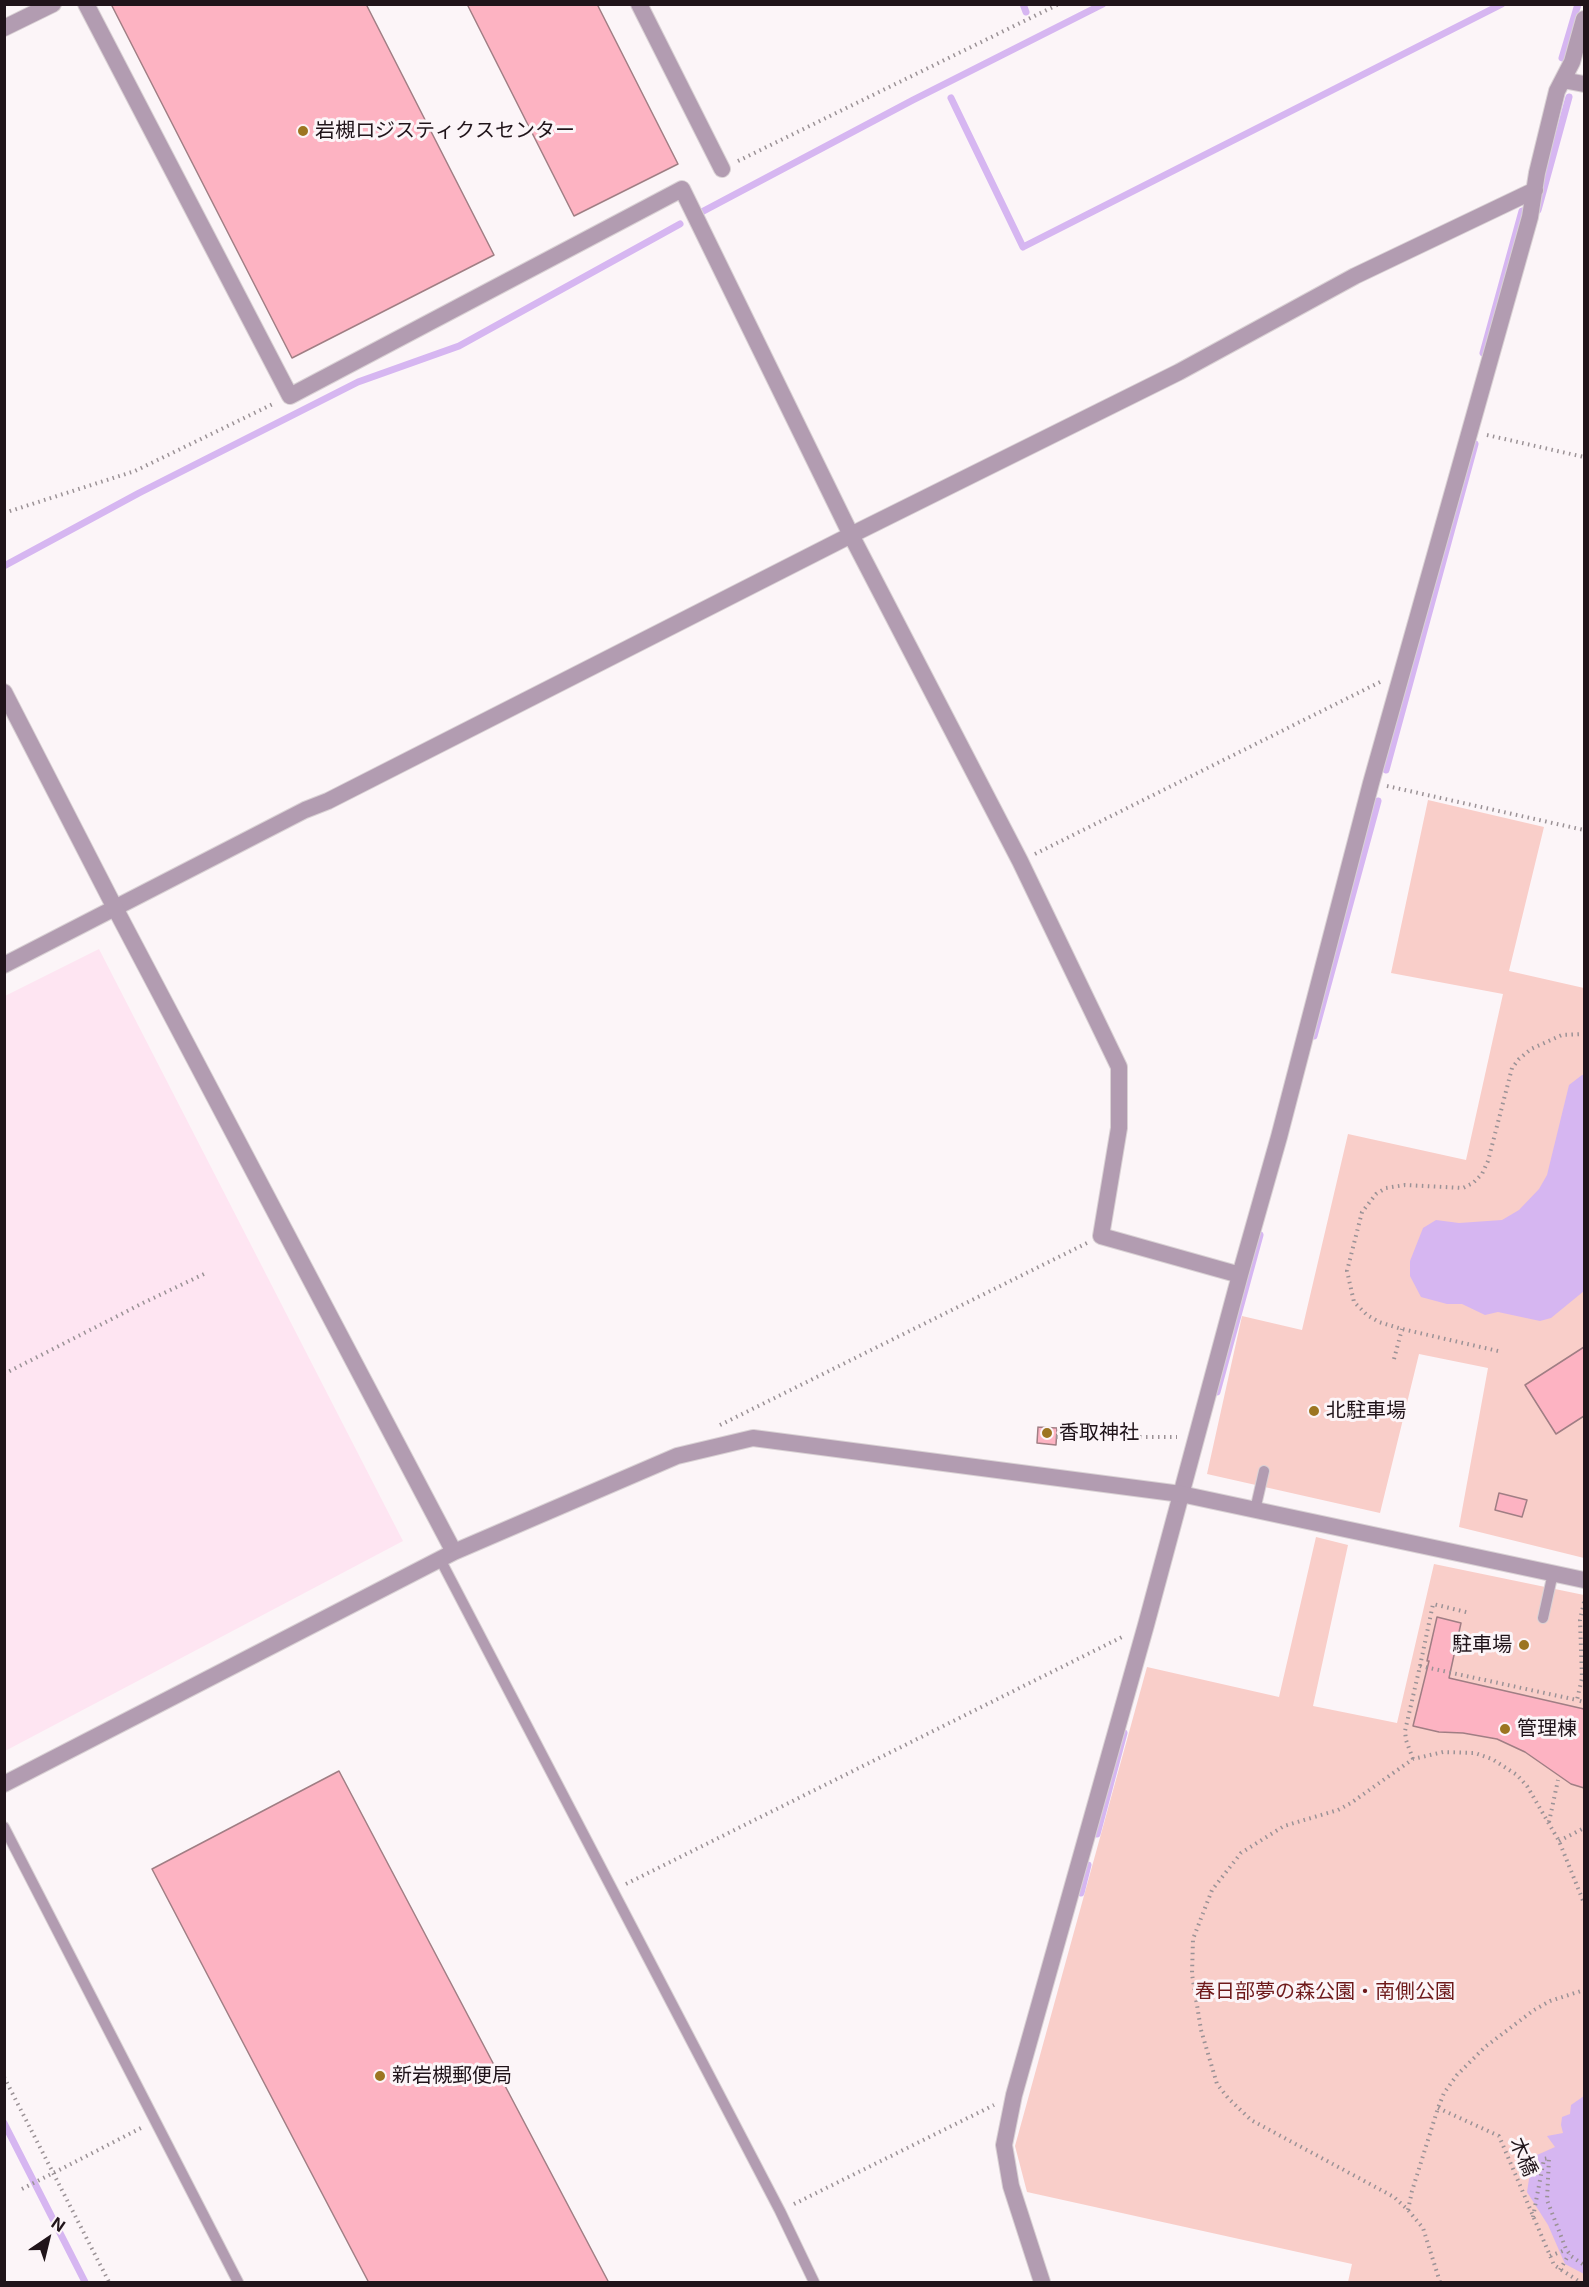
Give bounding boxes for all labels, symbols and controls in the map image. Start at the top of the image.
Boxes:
place label: 岩槻ロジスティクスセンター [315,119,575,143]
marker: 岩槻ロジスティクスセンター [296,124,310,138]
place label: 北駐車場 [1326,1399,1406,1423]
marker: 北駐車場 [1307,1404,1321,1418]
place label: 香取神社 [1059,1421,1139,1445]
marker: 香取神社 [1040,1426,1054,1440]
place label: 駐車場 [1452,1633,1512,1657]
marker: 駐車場 [1517,1638,1531,1652]
place label: 管理棟 [1517,1717,1577,1741]
marker: 管理棟 [1498,1722,1512,1736]
park label: 春日部夢の森公園・南側公園 [1195,1980,1455,2004]
place label: 新岩槻郵便局 [392,2064,512,2088]
marker: 新岩槻郵便局 [373,2069,387,2083]
street label: 木橋 [1504,2134,1542,2180]
north arrow [18,2209,78,2269]
text: N [48,2213,69,2236]

